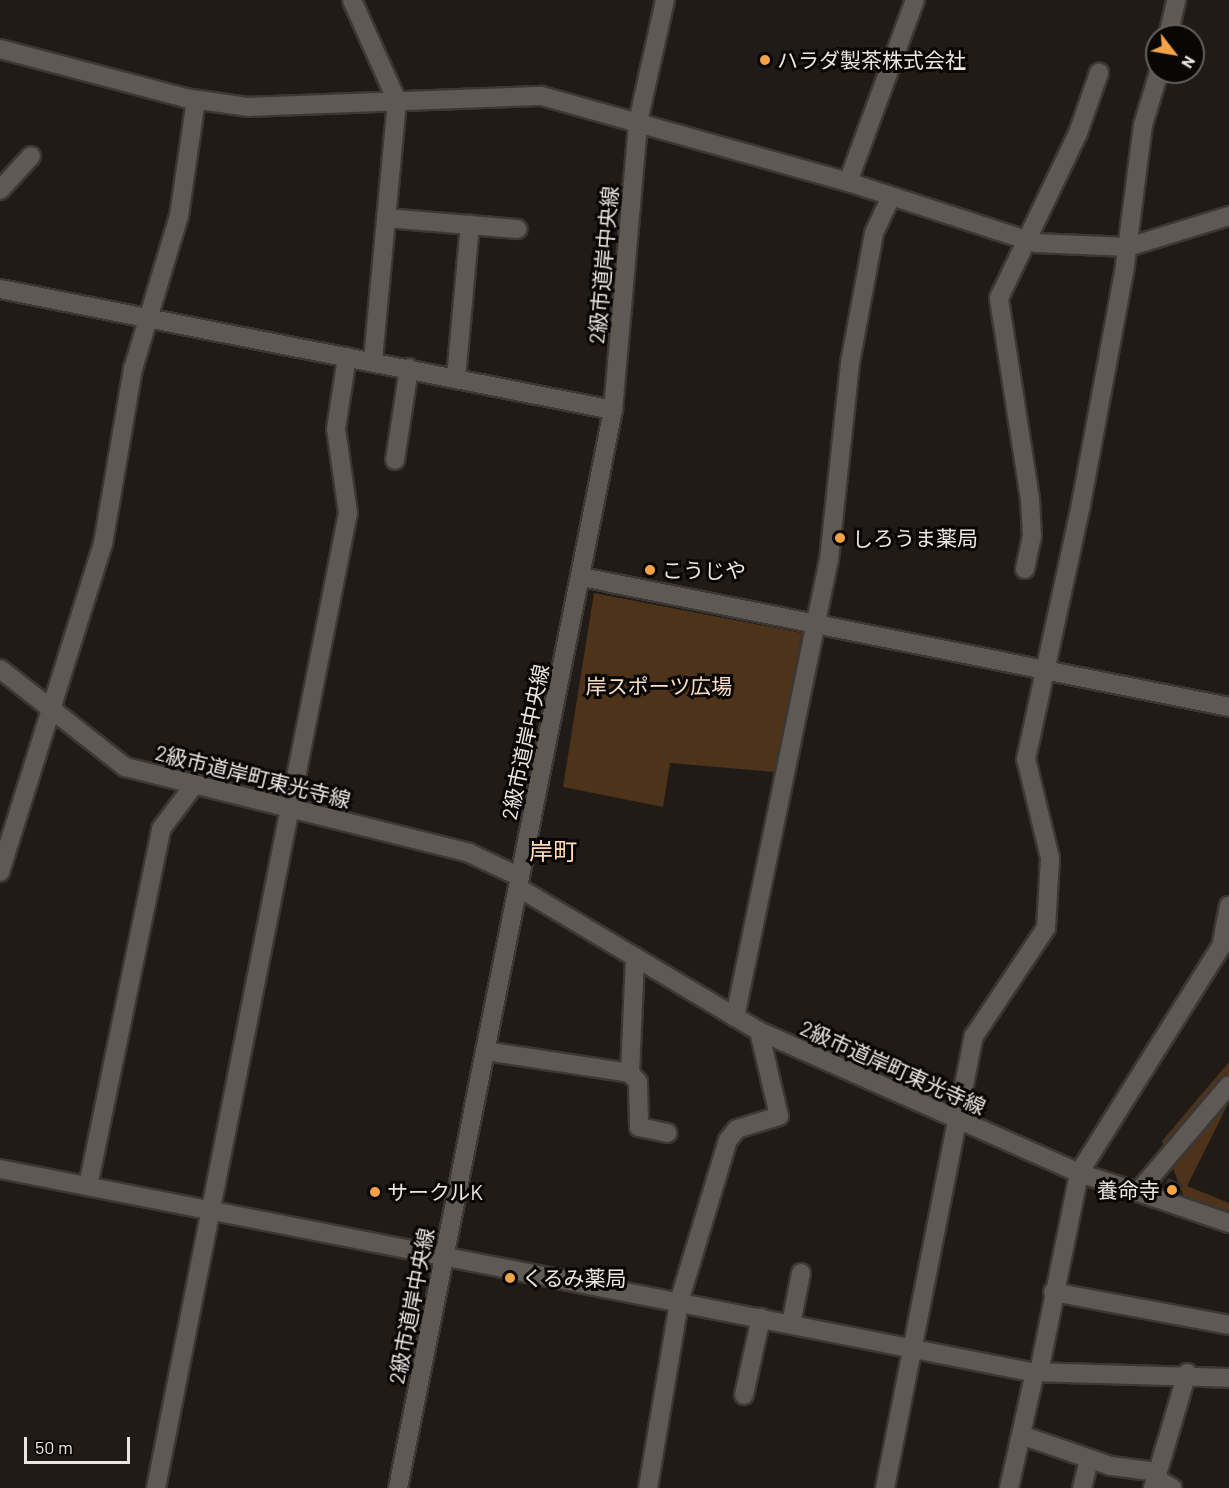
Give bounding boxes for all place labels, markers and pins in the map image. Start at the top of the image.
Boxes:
place label: ハラダ製茶株式会社 [777,47,966,73]
marker: ハラダ製茶株式会社 [758,53,772,67]
place label: しろうま薬局 [852,525,978,551]
marker: しろうま薬局 [833,531,847,545]
place label: こうじや [662,557,746,583]
marker: こうじや [643,563,657,577]
place label: 養命寺 [1097,1177,1160,1203]
place label: サークルK [387,1179,484,1205]
marker: 養命寺 [1165,1183,1179,1197]
marker: サークルK [368,1185,382,1199]
place label: くるみ薬局 [522,1265,627,1291]
marker: くるみ薬局 [503,1271,517,1285]

